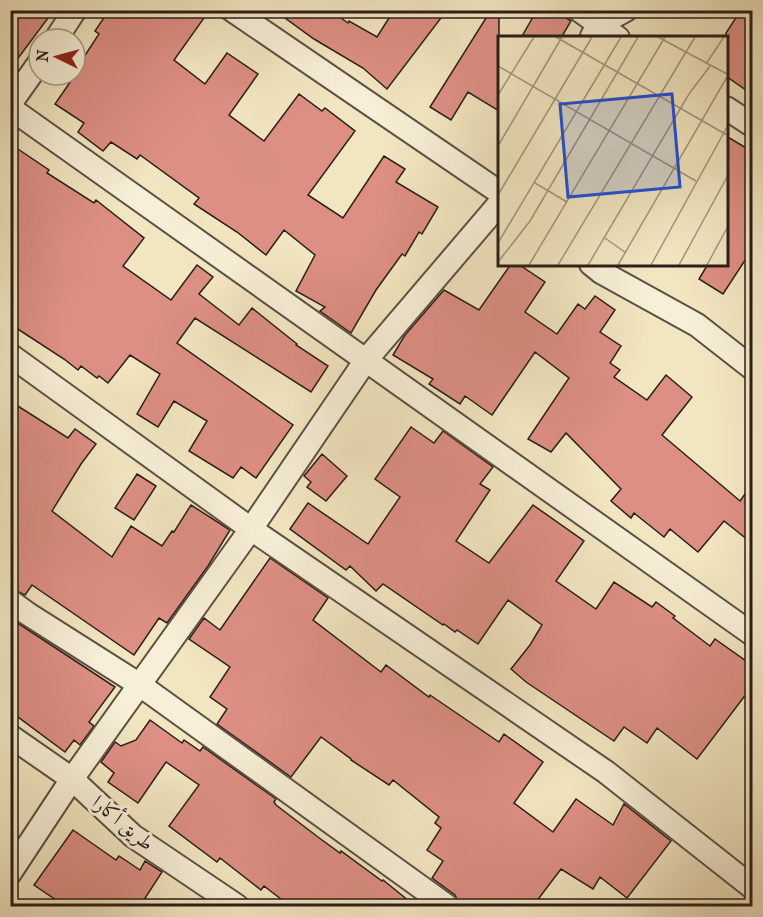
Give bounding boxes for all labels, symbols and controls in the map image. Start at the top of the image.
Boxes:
north arrow [27,27,87,87]
inset map [498,36,727,266]
text: N [33,48,53,63]
street label: طريق أكارا [87,788,160,856]

